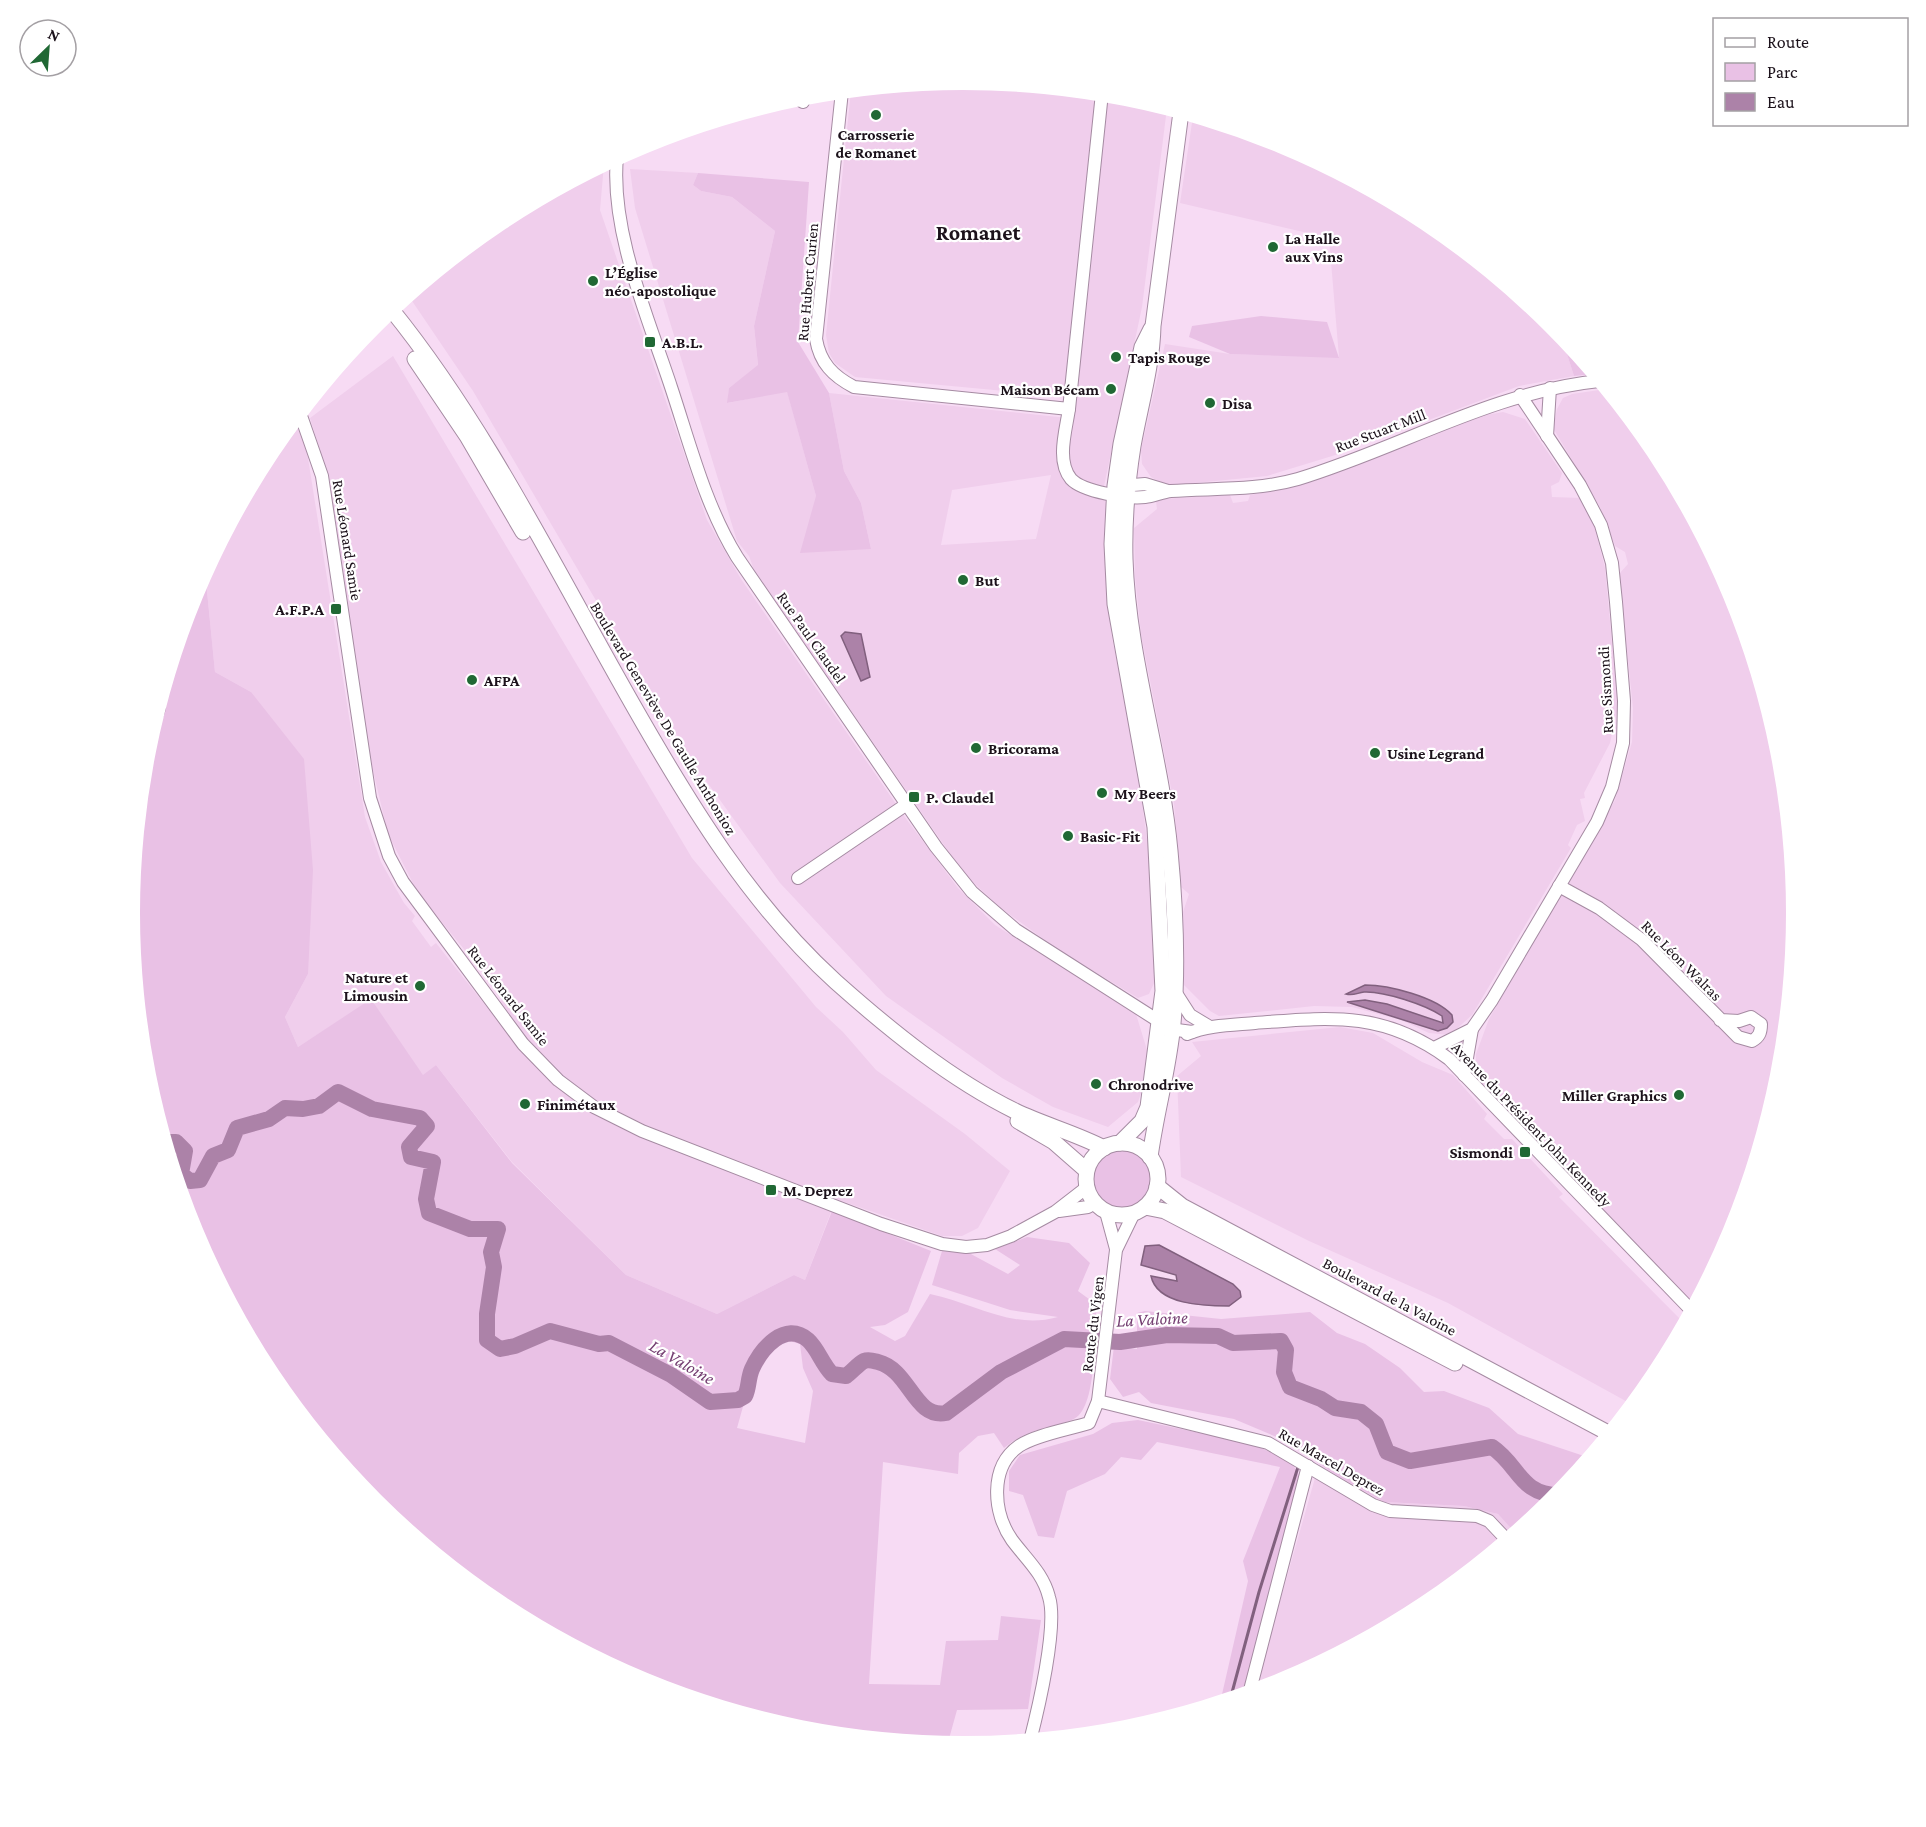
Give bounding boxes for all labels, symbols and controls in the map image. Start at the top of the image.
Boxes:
north arrow [18,18,78,78]
legend [1713,18,1908,126]
text: N [46,25,63,45]
text: Route [1767,32,1809,52]
text: Parc [1767,62,1798,82]
text: Eau [1767,92,1795,112]
marker: Carrosserie de Romanet [869,108,883,122]
place label: Carrosserie de Romanet [836,126,917,161]
district label: Romanet [936,220,1021,245]
street label: Rue Hubert Curien [794,222,821,342]
place label: La Halle aux Vins [1285,230,1343,265]
marker: La Halle aux Vins [1266,240,1280,254]
place label: L’Église néo-apostolique [605,264,717,299]
marker: L’Église néo-apostolique [586,274,600,288]
place label: A.B.L. [661,334,703,351]
marker: A.B.L. [643,335,657,349]
place label: Tapis Rouge [1128,349,1211,366]
marker: Tapis Rouge [1109,350,1123,364]
place label: Maison Bécam [1000,381,1099,398]
marker: Maison Bécam [1104,382,1118,396]
place label: Disa [1222,395,1252,412]
marker: Disa [1203,396,1217,410]
street label: Rue Stuart Mill [1332,405,1428,456]
street label: Rue Léonard Samie [330,479,365,602]
place label: But [975,572,999,589]
marker: But [956,573,970,587]
street label: Rue Paul Claudel [774,588,849,686]
street label: Boulevard Geneviève De Gaulle Anthonioz [587,599,740,838]
place label: A.F.P.A [274,601,324,618]
marker: A.F.P.A [329,602,343,616]
street label: Rue Sismondi [1595,646,1616,734]
place label: AFPA [483,672,520,689]
marker: AFPA [465,673,479,687]
place label: Bricorama [988,740,1059,757]
marker: Bricorama [969,741,983,755]
place label: Usine Legrand [1387,745,1485,762]
marker: Usine Legrand [1368,746,1382,760]
place label: My Beers [1114,785,1176,802]
marker: My Beers [1095,786,1109,800]
place label: P. Claudel [926,789,994,806]
marker: P. Claudel [907,790,921,804]
place label: Basic-Fit [1080,828,1141,845]
marker: Basic-Fit [1061,829,1075,843]
street label: Rue Léon Walras [1638,917,1725,1004]
street label: Rue Léonard Samie [464,942,553,1049]
place label: Nature et Limousin [343,969,408,1004]
marker: Nature et Limousin [413,979,427,993]
street label: Avenue du Président John Kennedy [1448,1039,1615,1211]
place label: Chronodrive [1108,1076,1194,1093]
marker: Chronodrive [1089,1077,1103,1091]
place label: Miller Graphics [1562,1087,1667,1104]
marker: Miller Graphics [1672,1088,1686,1102]
place label: Finimétaux [537,1096,616,1113]
marker: Finimétaux [518,1097,532,1111]
place label: Sismondi [1449,1144,1513,1161]
marker: Sismondi [1518,1145,1532,1159]
place label: M. Deprez [783,1182,853,1199]
marker: M. Deprez [764,1183,778,1197]
street label: Boulevard de la Valoine [1320,1254,1459,1339]
street label: Route du Vigen [1078,1275,1108,1373]
water label: La Valoine [1116,1307,1188,1331]
water label: La Valoine [646,1335,718,1389]
street label: Rue Marcel Deprez [1275,1424,1388,1500]

